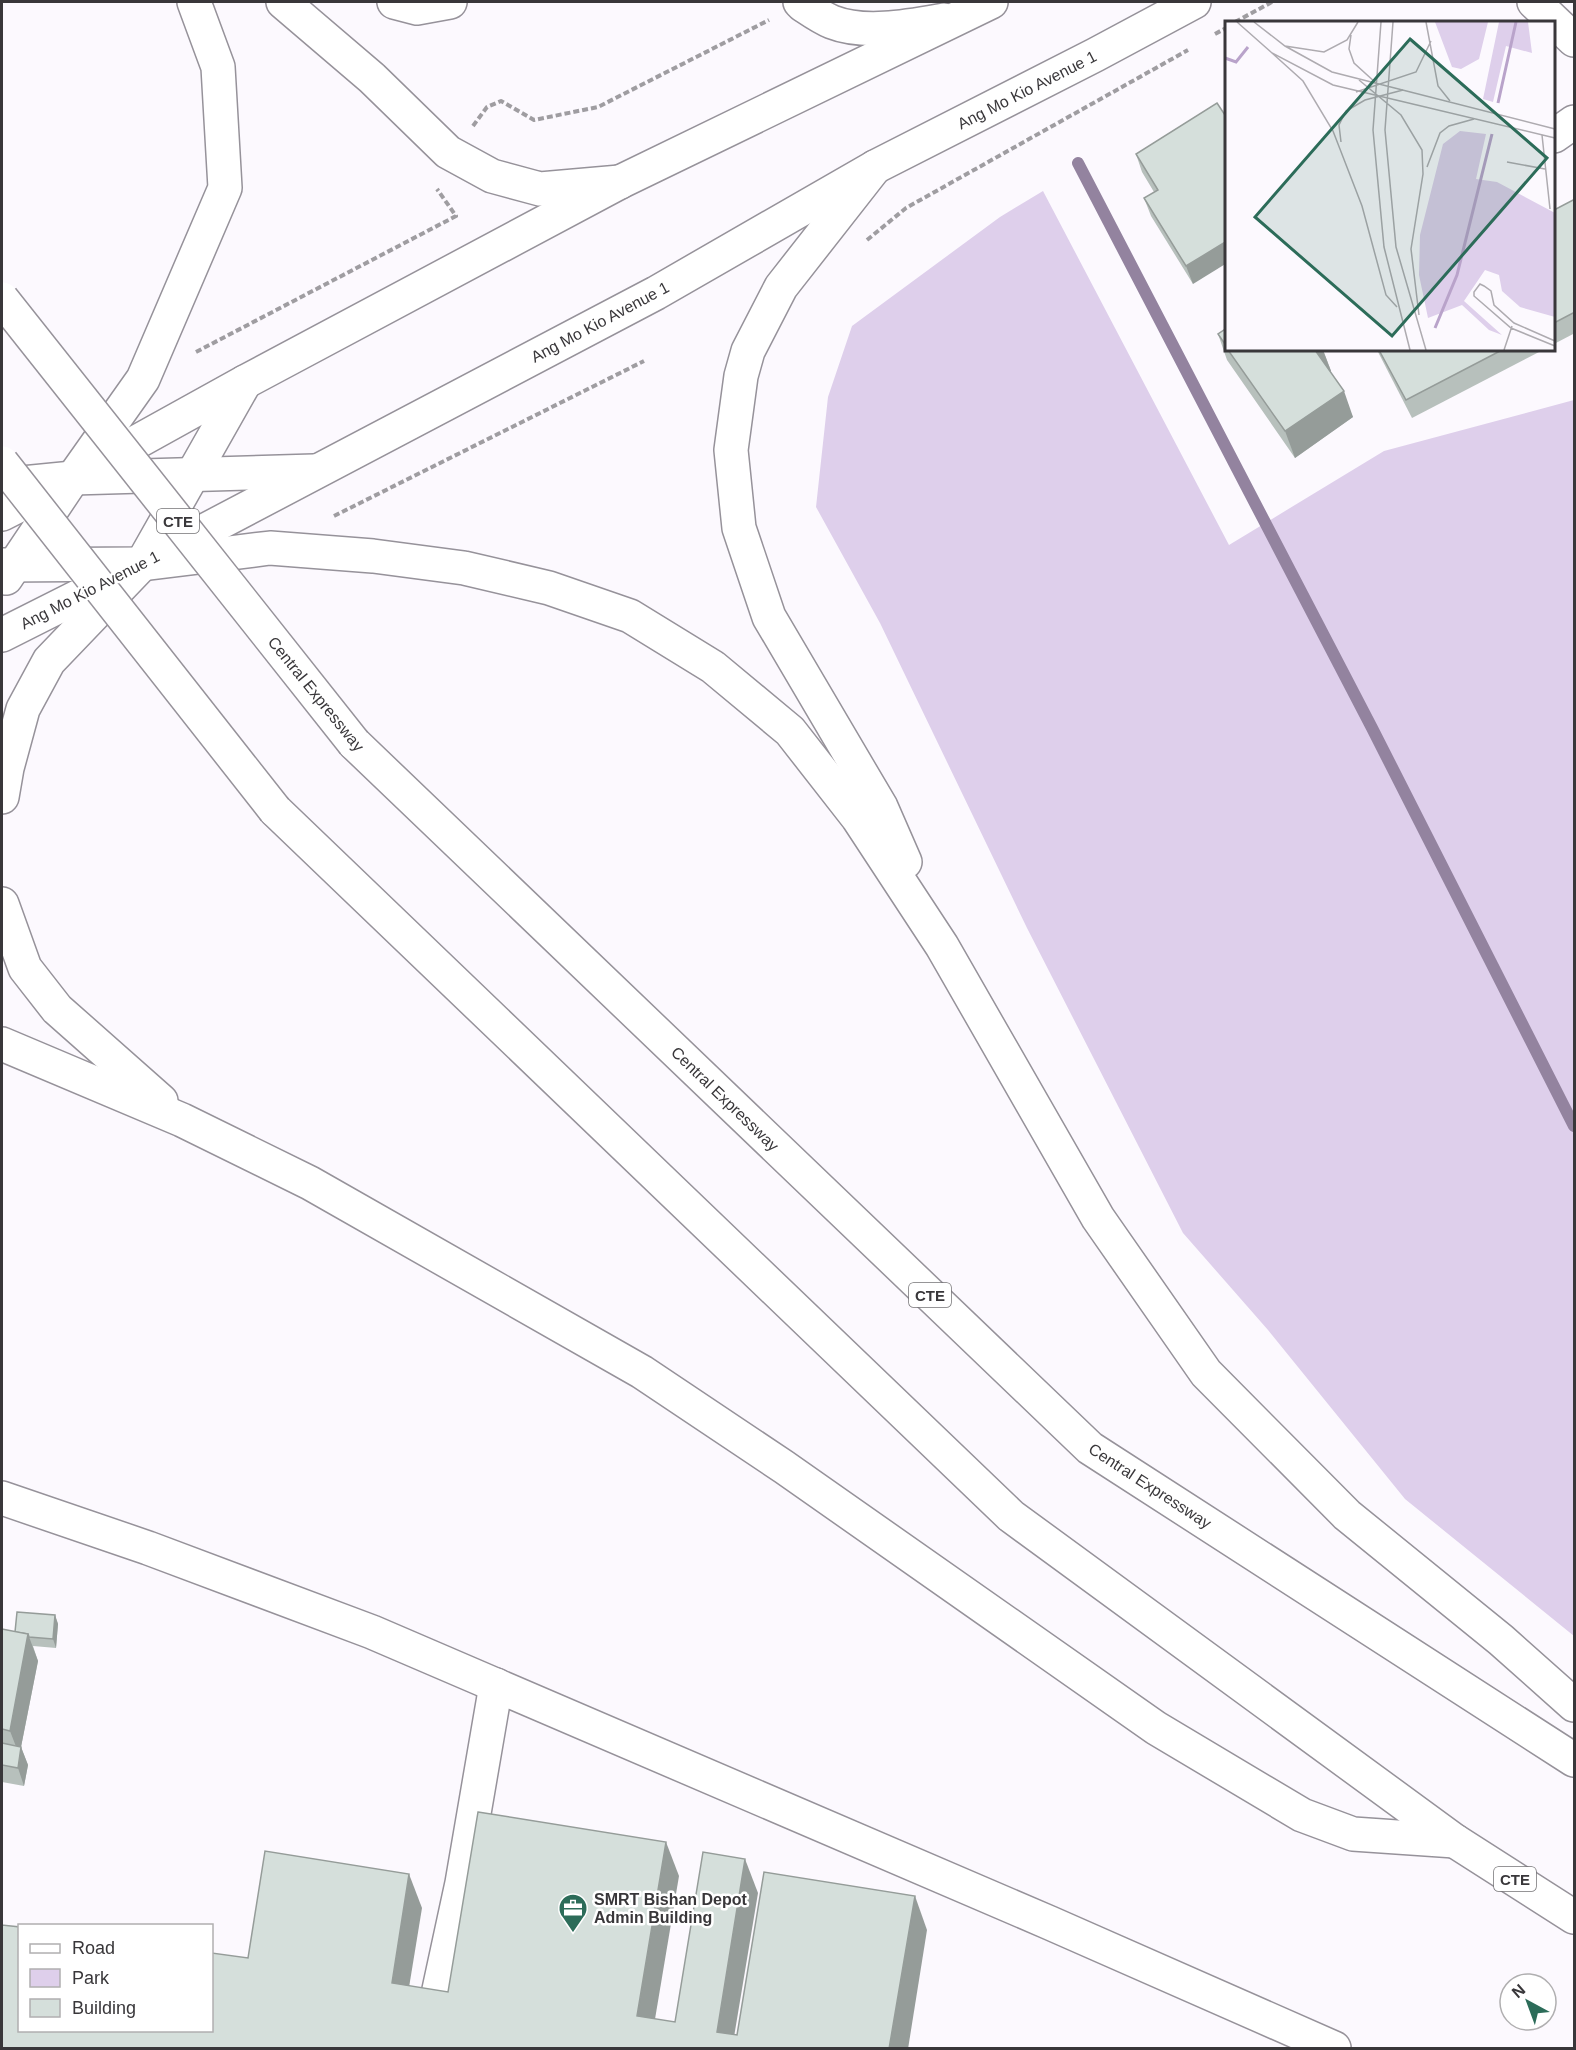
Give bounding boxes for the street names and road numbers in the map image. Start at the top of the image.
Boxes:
street label: Ang Mo Kio Avenue 1 [955,48,1099,132]
street label: Ang Mo Kio Avenue 1 [528,278,672,366]
road number: CTE [157,509,199,533]
street label: Ang Mo Kio Avenue 1 [18,548,162,632]
street label: Central Expressway [265,633,367,755]
street label: Central Expressway [668,1043,782,1155]
road number: CTE [909,1283,951,1307]
street label: Central Expressway [1086,1440,1214,1532]
road number: CTE [1494,1867,1536,1891]

